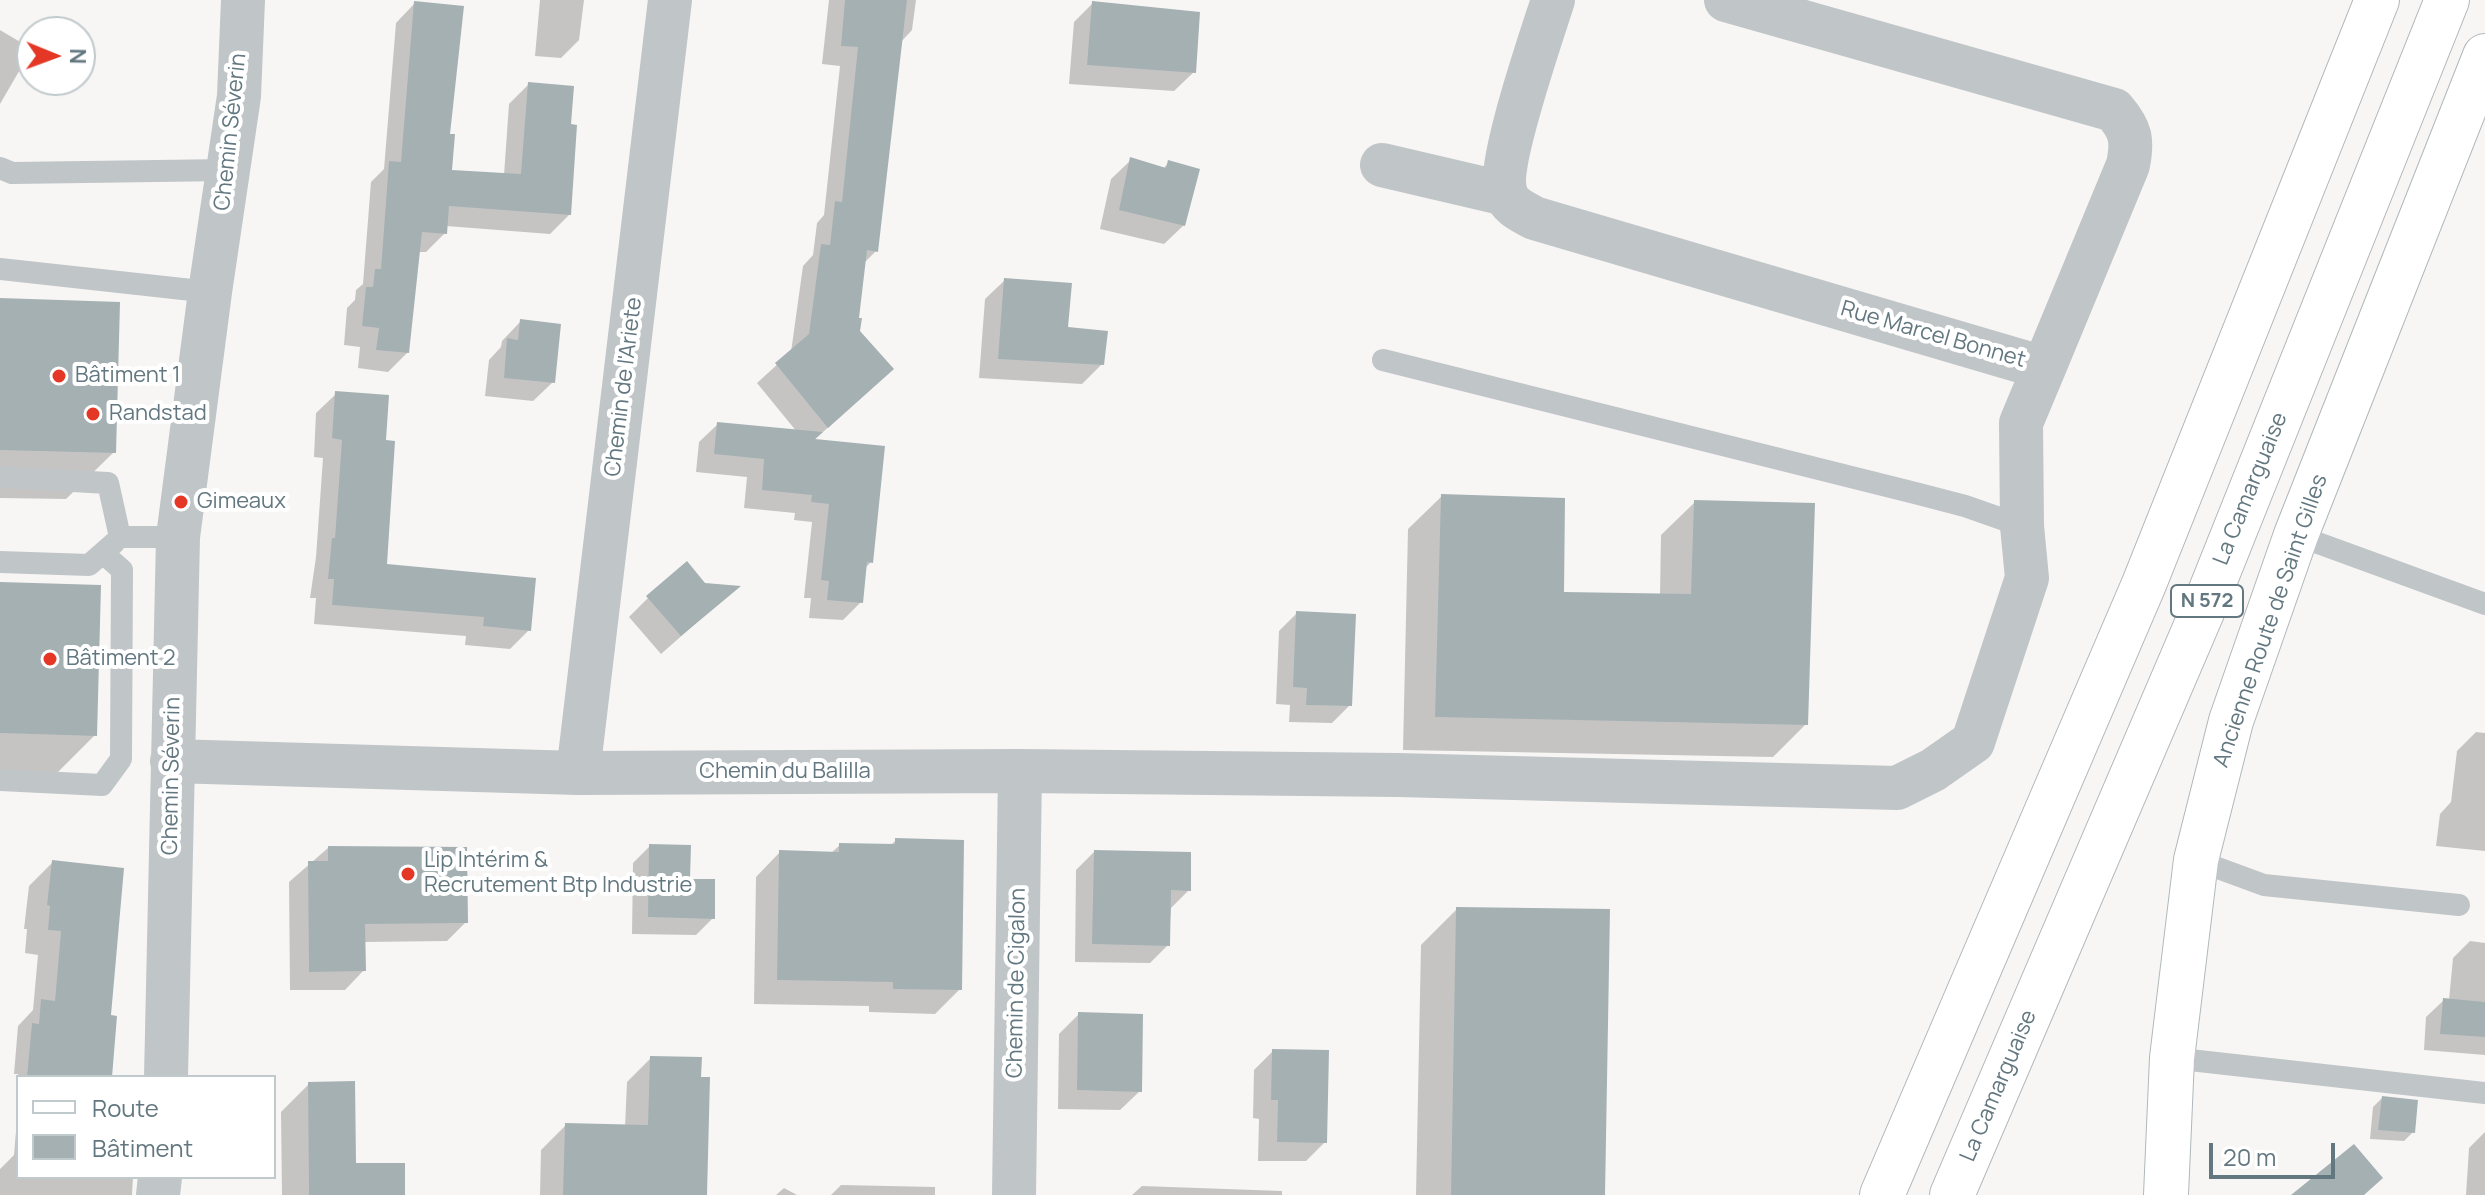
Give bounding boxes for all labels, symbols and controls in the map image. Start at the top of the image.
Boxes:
north arrow [16,16,96,96]
text: N [63,48,93,65]
street label: Chemin Séverin [210,52,252,212]
street label: Chemin de l'Ariete [600,296,648,478]
street label: Rue Marcel Bonnet [1838,296,2028,374]
place label: Bâtiment 1 [75,363,181,389]
marker: Bâtiment 1 [50,367,68,385]
place label: Randstad [109,401,207,427]
marker: Randstad [84,405,102,423]
street label: La Camarguaise [2208,409,2294,569]
street label: Ancienne Route de Saint Gilles [2208,471,2334,771]
place label: Gimeaux [197,489,286,515]
marker: Gimeaux [172,493,190,511]
road number: N 572 [2171,585,2243,617]
place label: Bâtiment 2 [66,646,176,672]
marker: Bâtiment 2 [41,650,59,668]
street label: Chemin Séverin [157,697,187,855]
street label: Chemin du Balilla [699,759,871,785]
place label: Lip Intérim & Recrutement Btp Industrie [424,848,692,900]
marker: Lip Intérim & Recrutement Btp Industrie [399,865,417,883]
street label: Chemin de Cigalon [1002,888,1032,1078]
street label: La Camarguaise [1955,1006,2043,1166]
legend [16,1075,276,1179]
text: Route [92,1091,159,1124]
scale bar [2213,1127,2339,1177]
text: Bâtiment [92,1131,193,1164]
text: 20 m [2223,1140,2276,1173]

